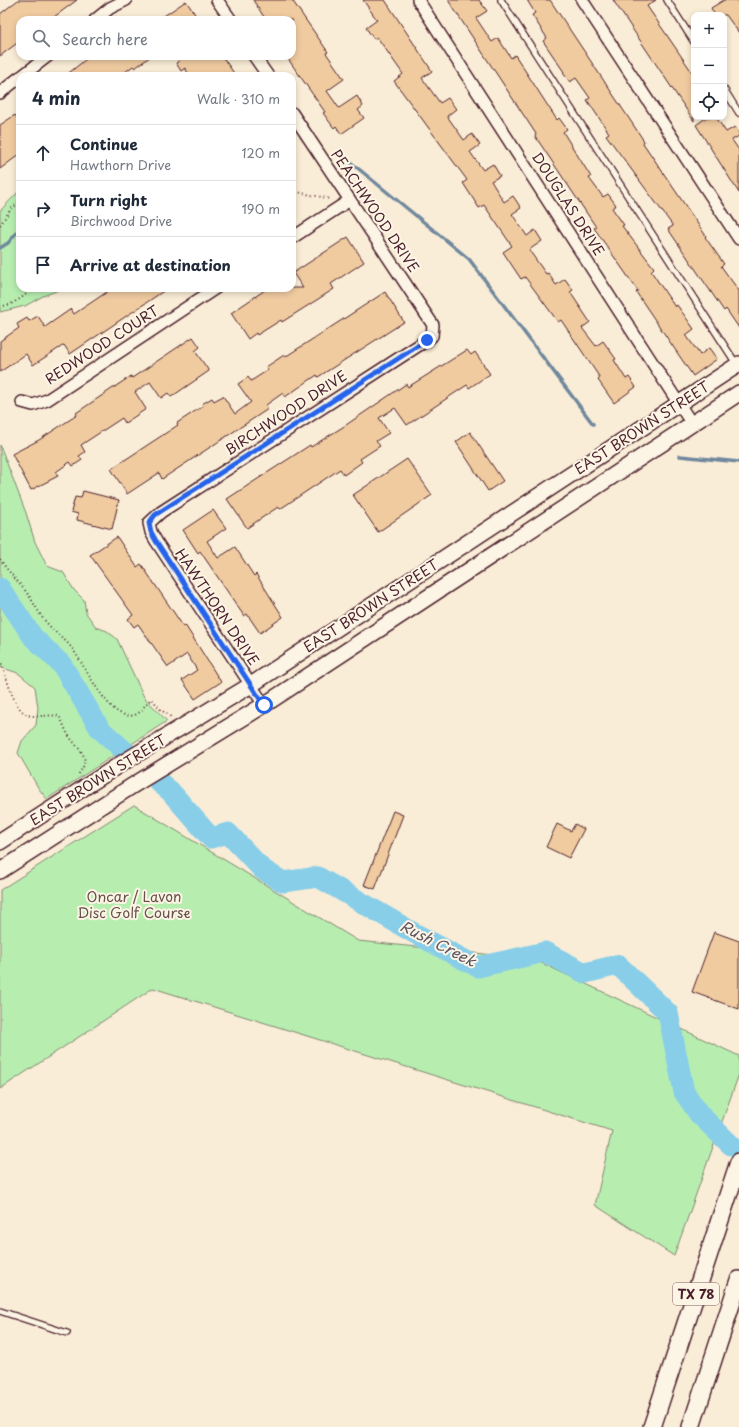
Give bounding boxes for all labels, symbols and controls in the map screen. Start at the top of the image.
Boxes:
map controls [691,12,727,120]
button: + [691,12,727,48]
search box [16,16,296,60]
icon: search [30,27,52,49]
text: Search here [62,27,148,50]
button: − [691,48,727,84]
button: locate [691,84,727,120]
text: 4 min [32,85,80,111]
text: Walk · 310 m [197,89,280,108]
text: Continue [70,132,138,155]
icon: ahead [32,142,54,164]
text: 120 m [241,143,280,162]
street label: PEACHWOOD DRIVE [326,145,425,276]
street label: DOUGLAS DRIVE [527,148,610,260]
text: Hawthorn Drive [70,155,171,174]
text: Turn right [70,188,147,211]
icon: right [32,198,54,220]
text: 190 m [241,199,280,218]
text: Birchwood Drive [70,211,172,230]
text: Arrive at destination [70,253,231,276]
icon: arrive [32,254,54,276]
street label: REDWOOD COURT [41,300,163,389]
route end [418,331,436,349]
street label: BIRCHWOOD DRIVE [221,365,351,460]
street label: EAST BROWN STREET [570,376,714,479]
street label: HAWTHORN DRIVE [170,544,265,670]
street label: EAST BROWN STREET [299,554,443,657]
route start [255,696,273,714]
street label: EAST BROWN STREET [26,729,170,830]
park label: Oncar / Lavon Disc Golf Course [78,886,190,923]
water label: Rush Creek [397,914,481,972]
road number: TX 78 [673,1283,719,1305]

